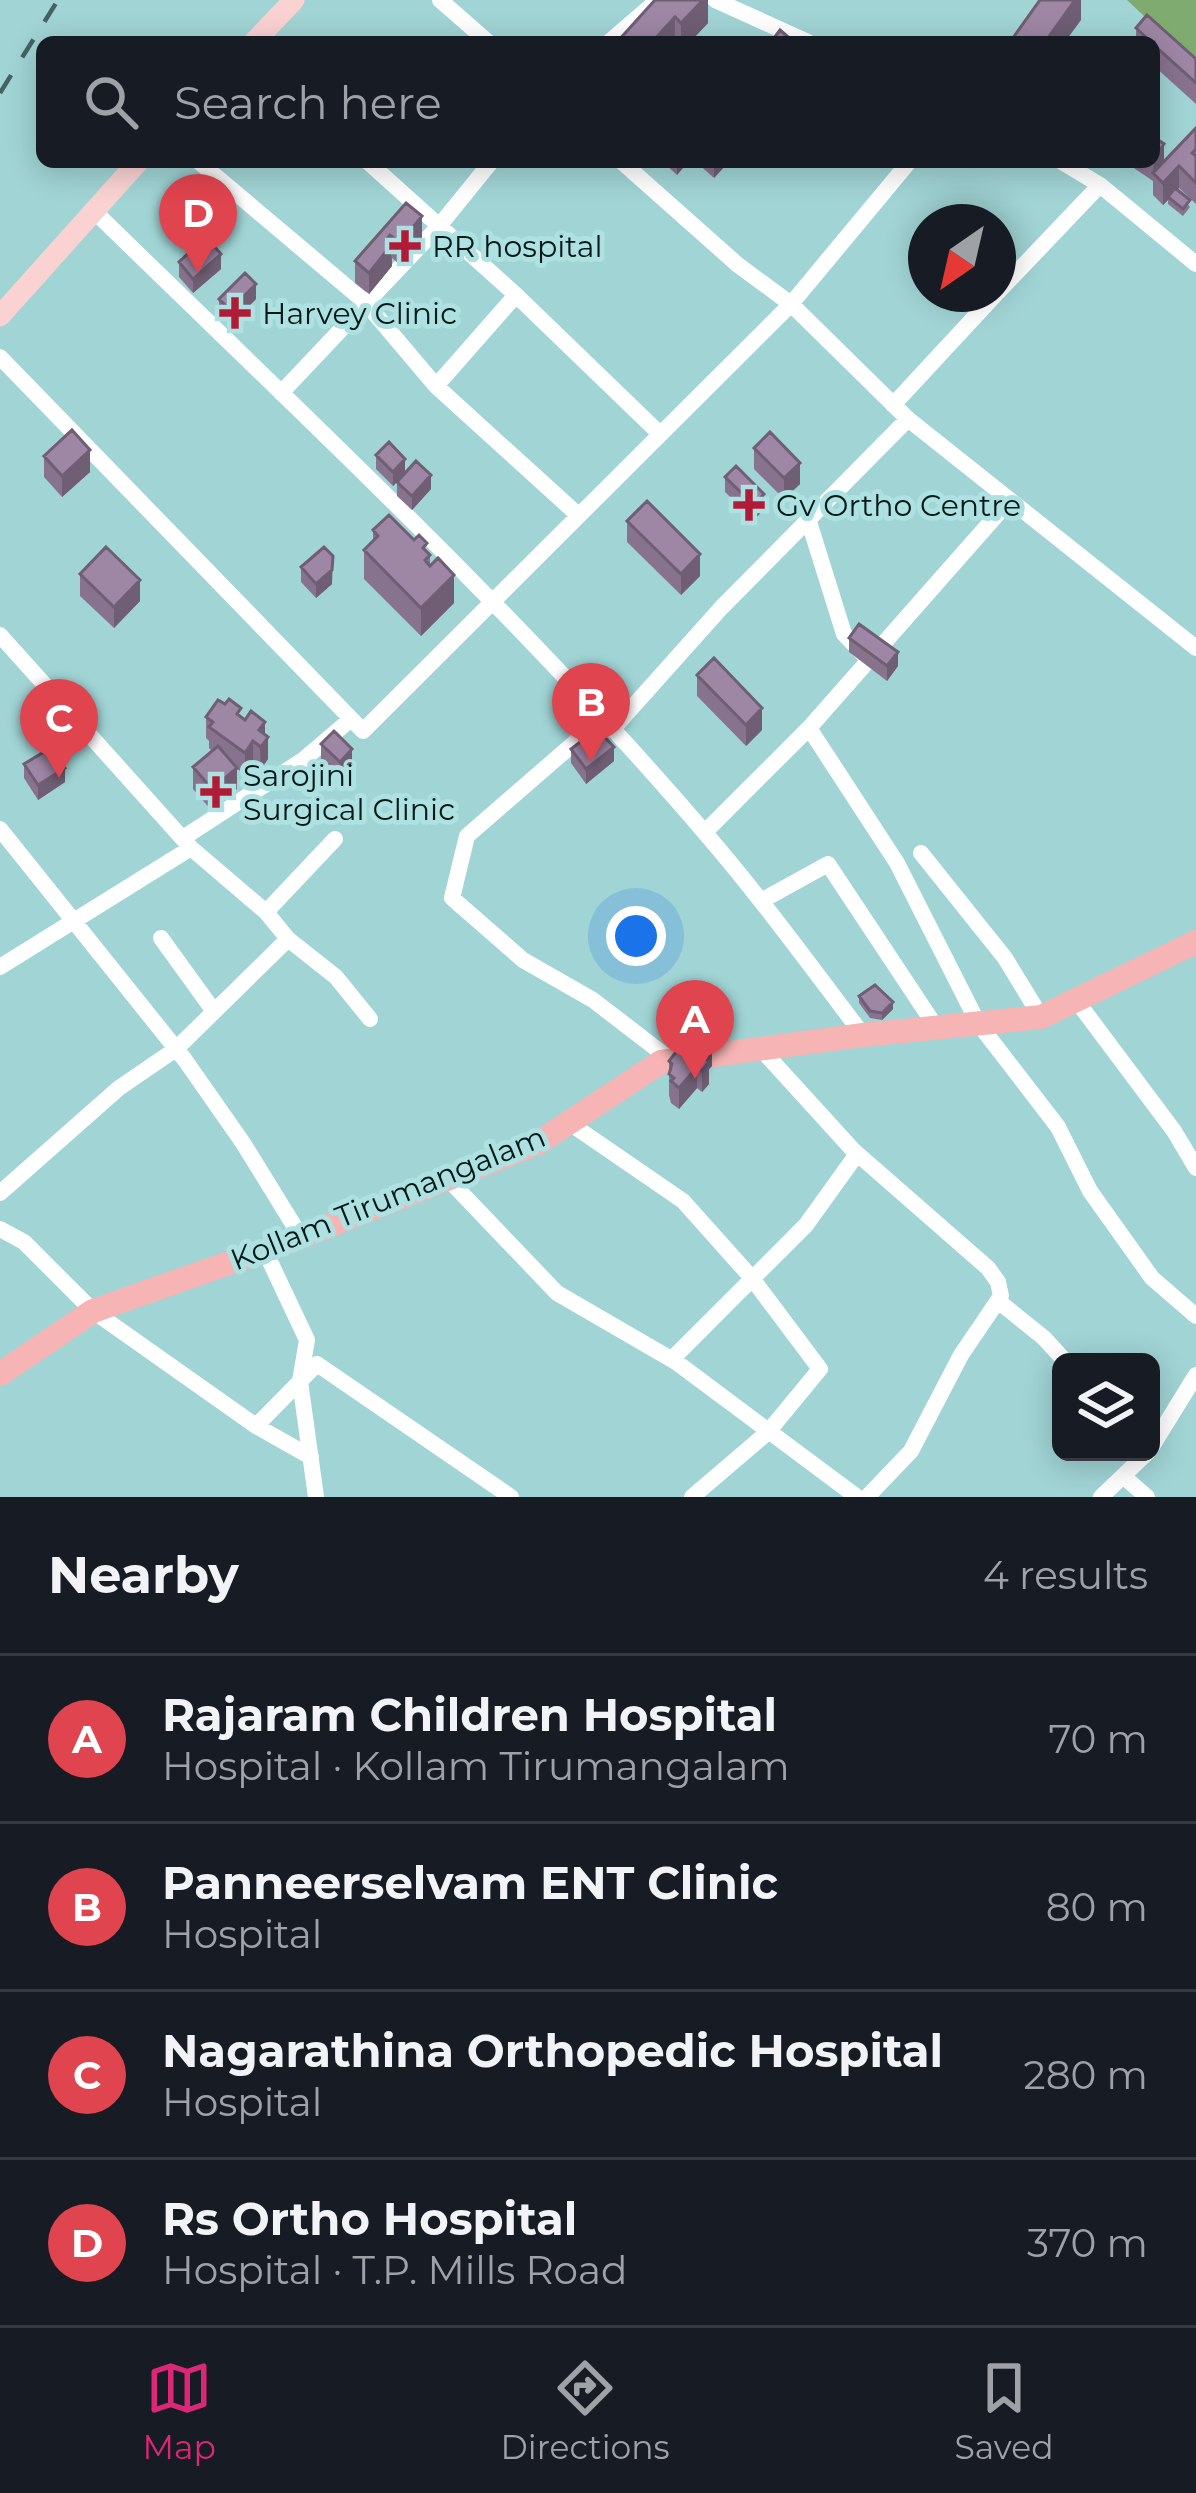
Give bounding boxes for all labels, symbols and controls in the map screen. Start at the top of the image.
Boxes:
search box [36,36,1160,168]
icon: search [78,69,144,135]
text: Search here [174,75,442,130]
pin: D [159,174,237,273]
north arrow [908,204,1016,312]
place label: RR hospital [432,228,602,265]
marker: RR hospital [389,230,421,262]
place label: Harvey Clinic [262,295,457,332]
marker: Harvey Clinic [219,297,251,329]
place label: Gv Ortho Centre [776,487,1021,524]
marker: Gv Ortho Centre [733,489,765,521]
pin: B [552,663,630,762]
pin: C [20,679,98,778]
place label: Sarojini Surgical Clinic [243,757,455,828]
marker: Sarojini Surgical Clinic [200,776,232,808]
your location [606,906,666,966]
pin: A [656,980,734,1079]
street label: Kollam Tirumangalam [225,1118,551,1278]
map controls [1052,1353,1160,1461]
button: layers [1052,1353,1160,1461]
text: Nearby [48,1544,239,1606]
text: 4 results [983,1551,1148,1599]
text: Rajaram Children Hospital [162,1687,777,1742]
text: A [72,1715,102,1763]
text: 70 m [1048,1715,1148,1763]
text: Hospital · Kollam Tirumangalam [162,1742,790,1790]
text: Panneerselvam ENT Clinic [162,1855,778,1910]
text: B [72,1883,102,1931]
text: 80 m [1046,1883,1148,1931]
text: Hospital [162,1910,322,1958]
text: Nagarathina Orthopedic Hospital [162,2023,943,2078]
text: C [73,2051,101,2099]
text: 280 m [1024,2051,1148,2099]
text: Hospital [162,2078,322,2126]
text: Rs Ortho Hospital [162,2191,577,2246]
text: D [71,2219,103,2267]
text: 370 m [1027,2219,1148,2267]
text: Hospital · T.P. Mills Road [162,2246,627,2294]
tab: Map [142,2355,216,2467]
tab: Directions [501,2355,670,2467]
tab: Saved [954,2355,1054,2467]

